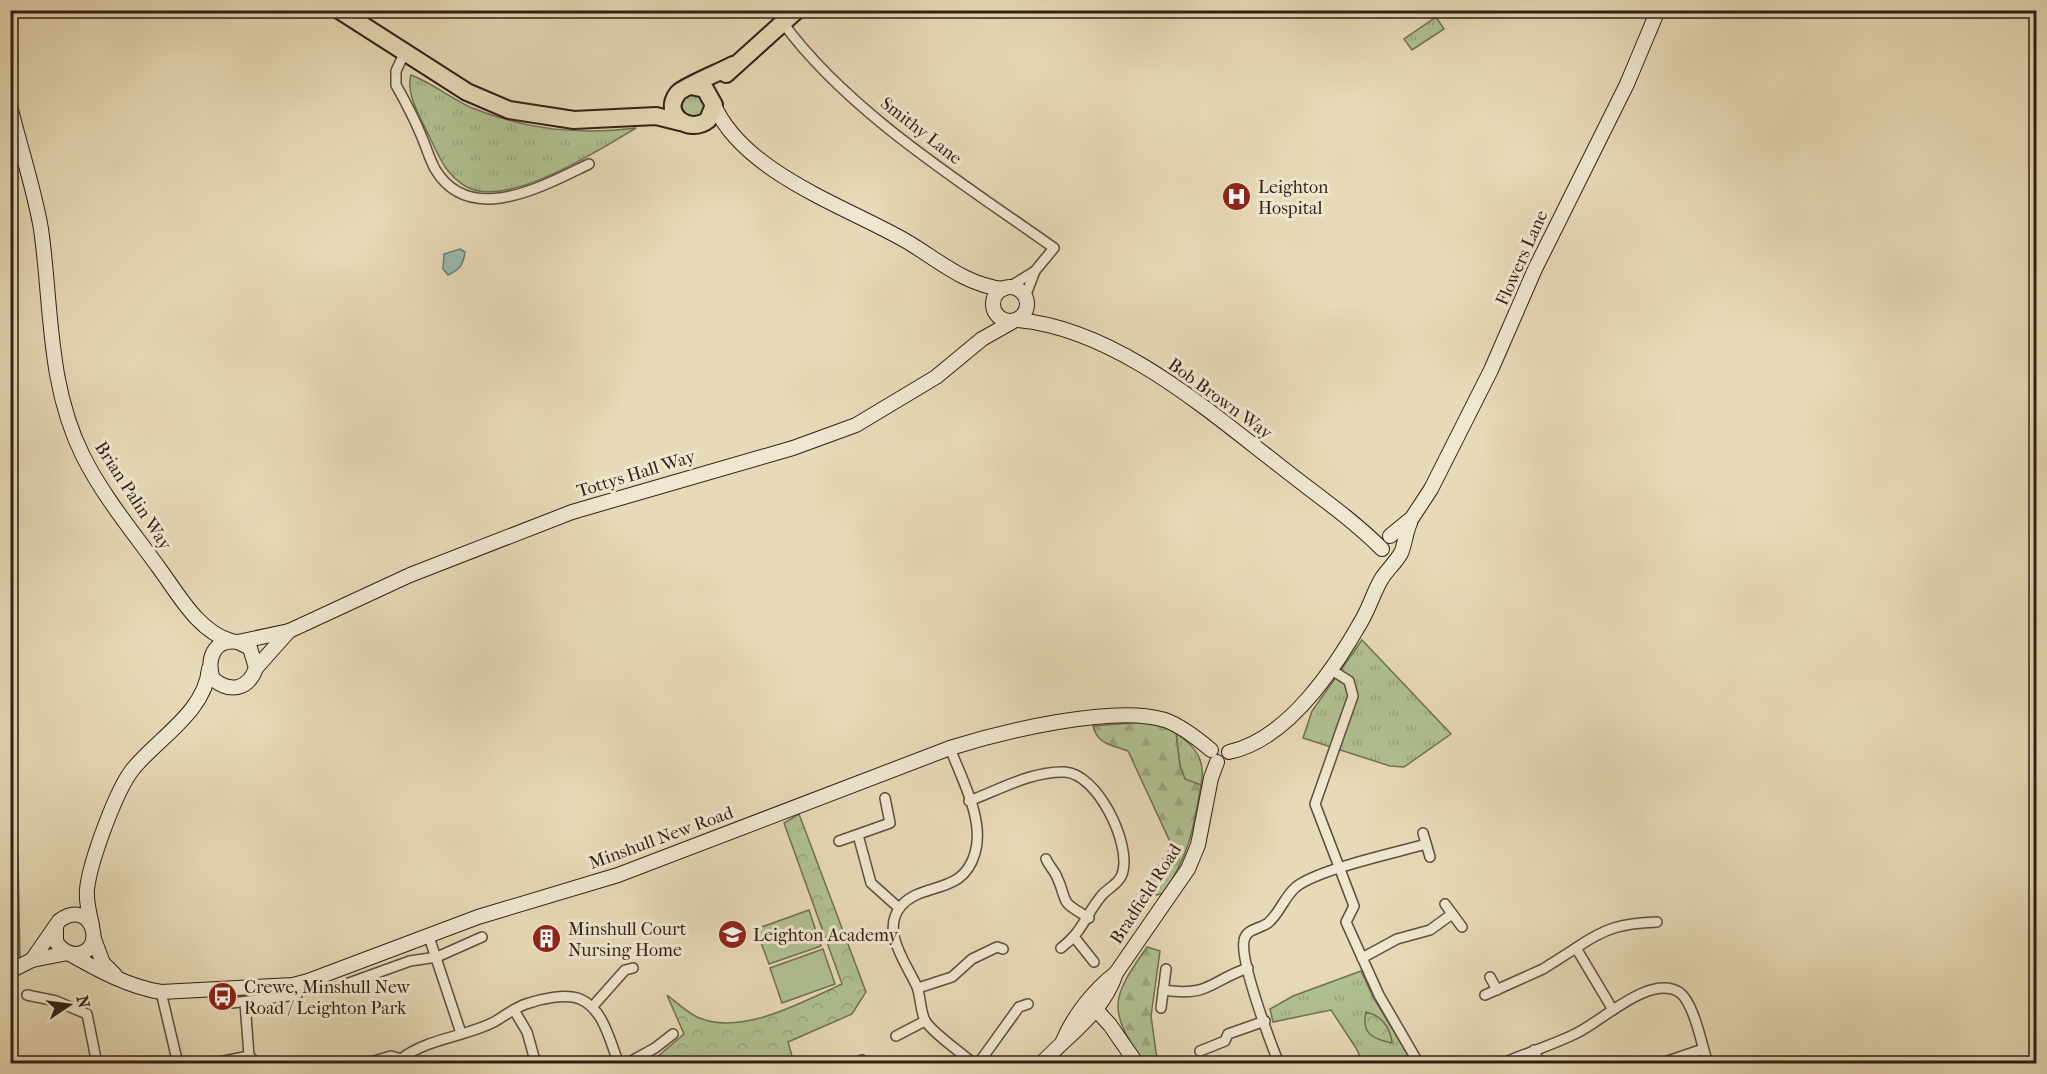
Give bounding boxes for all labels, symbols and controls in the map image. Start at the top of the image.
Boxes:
street label: Smithy Lane [876,93,966,169]
place label: Leighton Hospital [1258,177,1329,219]
hospital icon: Leighton Hospital [1221,181,1253,213]
street label: Flowers Lane [1492,207,1552,309]
street label: Bob Brown Way [1164,354,1277,445]
street label: Brian Palin Way [90,438,177,555]
street label: Tottys Hall Way [574,446,699,502]
street label: Minshull New Road [586,802,736,874]
street label: Bradfield Road [1106,840,1186,948]
place label: Minshull Court Nursing Home [568,919,687,961]
school or university icon: Leighton Academy [716,919,748,951]
building icon: Minshull Court Nursing Home [531,923,563,955]
place label: Leighton Academy [753,925,899,946]
north arrow [39,975,99,1035]
place label: Crewe, Minshull New Road / Leighton Park [244,977,411,1019]
bus stop icon: Crewe, Minshull New Road / Leighton Park [207,981,239,1013]
text: N [73,994,94,1011]

